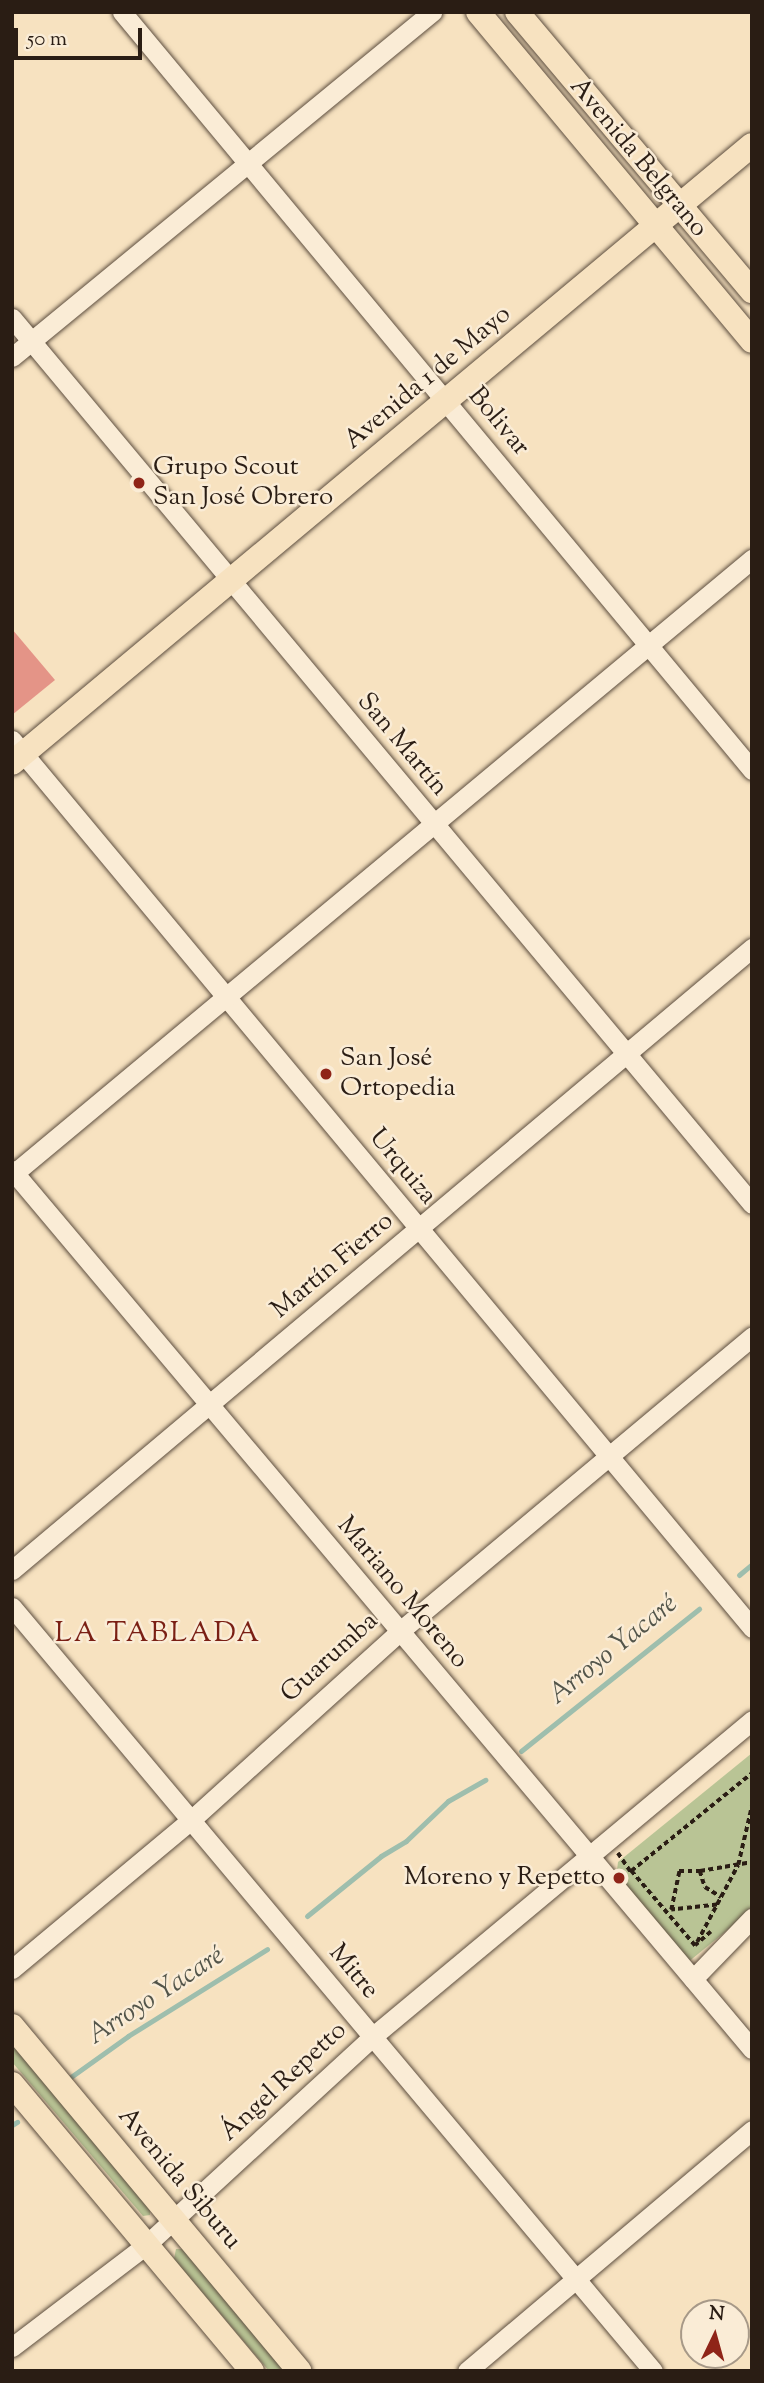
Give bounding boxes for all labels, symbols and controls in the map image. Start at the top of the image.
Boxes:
scale bar [18,14,145,58]
text: 50 m [27,25,67,55]
street label: Avenida Belgrano [562,72,714,244]
street label: Avenida 1 de Mayo [338,299,518,457]
street label: Bolivar [460,381,536,463]
place label: Grupo Scout San José Obrero [153,452,333,514]
marker: Grupo Scout San José Obrero [131,475,147,491]
street label: San Martín [350,687,454,803]
place label: San José Ortopedia [340,1043,455,1104]
marker: San José Ortopedia [318,1066,334,1082]
street label: Urquiza [361,1123,443,1211]
street label: Martín Fierro [266,1206,400,1326]
street label: Mariano Moreno [329,1511,475,1675]
water label: Arroyo Yacaré [541,1588,685,1712]
street label: Guarumba [275,1606,385,1710]
district label: LA TABLADA [56,1617,260,1651]
place label: Moreno y Repetto [404,1862,605,1894]
marker: Moreno y Repetto [611,1870,627,1886]
street label: Mitre [321,1938,385,2006]
water label: Arroyo Yacaré [81,1939,231,2053]
street label: Ángel Repetto [214,2015,354,2149]
street label: Avenida Siburu [110,2102,248,2256]
north arrow [680,2299,750,2369]
text: N [708,2300,725,2329]

